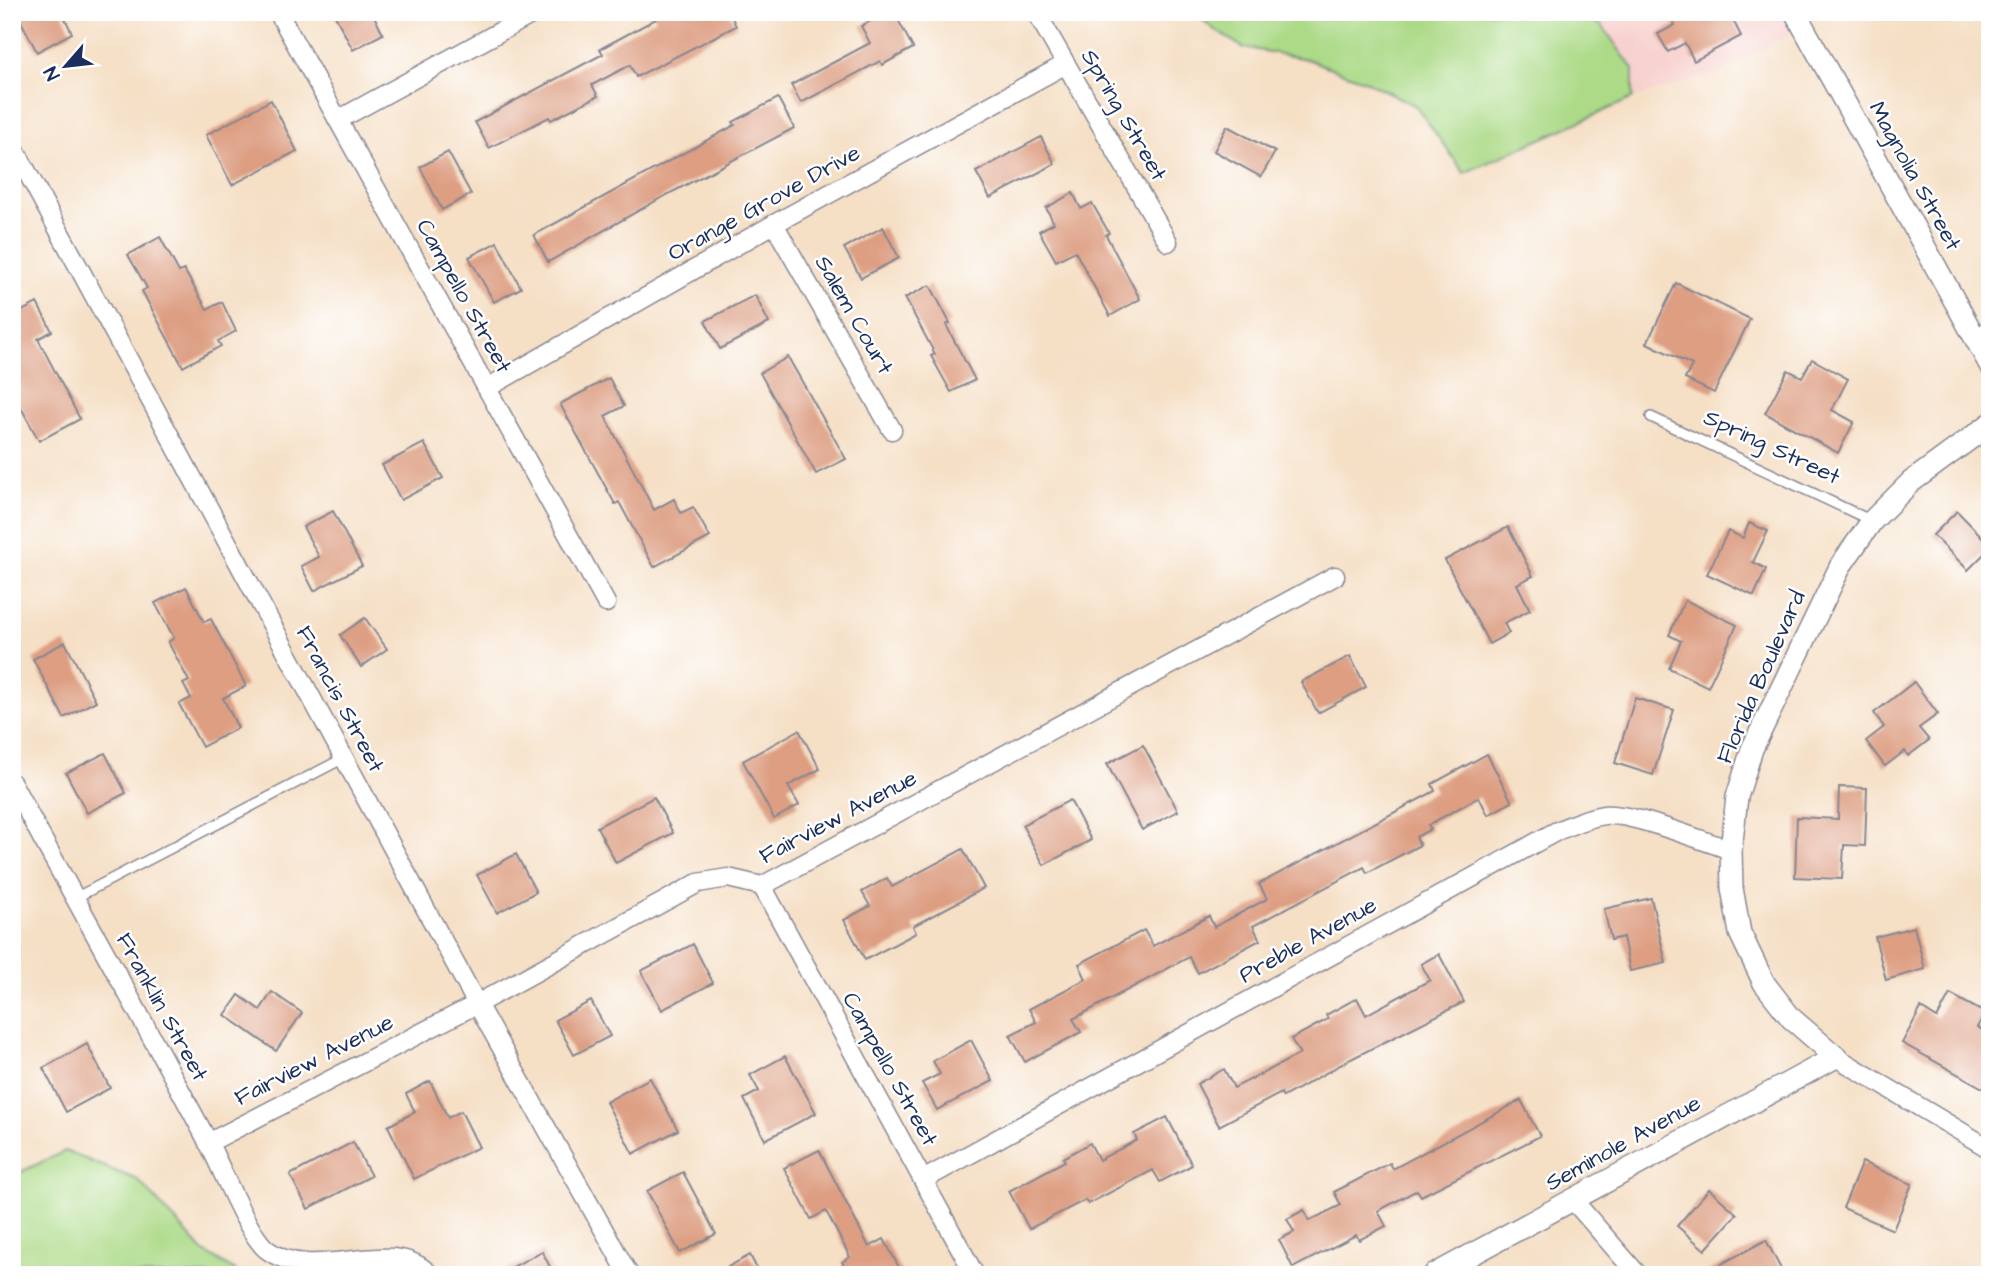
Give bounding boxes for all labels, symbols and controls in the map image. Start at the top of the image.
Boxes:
north arrow [32,32,102,102]
street label: Spring Street [1072,43,1175,188]
text: N [38,62,67,85]
street label: Magnolia Street [1860,96,1970,257]
street label: Orange Grove Drive [662,137,866,270]
street label: Campello Street [408,213,520,379]
street label: Salem Court [807,250,901,381]
street label: Spring Street [1698,401,1846,494]
street label: Florida Boulevard [1708,585,1814,769]
street label: Francis Street [288,620,392,778]
street label: Fairview Avenue [754,762,922,872]
street label: Preble Avenue [1233,889,1383,991]
street label: Franklin Street [108,927,216,1087]
street label: Campello Street [834,986,946,1152]
street label: Fairview Avenue [229,1006,399,1114]
street label: Seminole Avenue [1540,1087,1706,1199]

